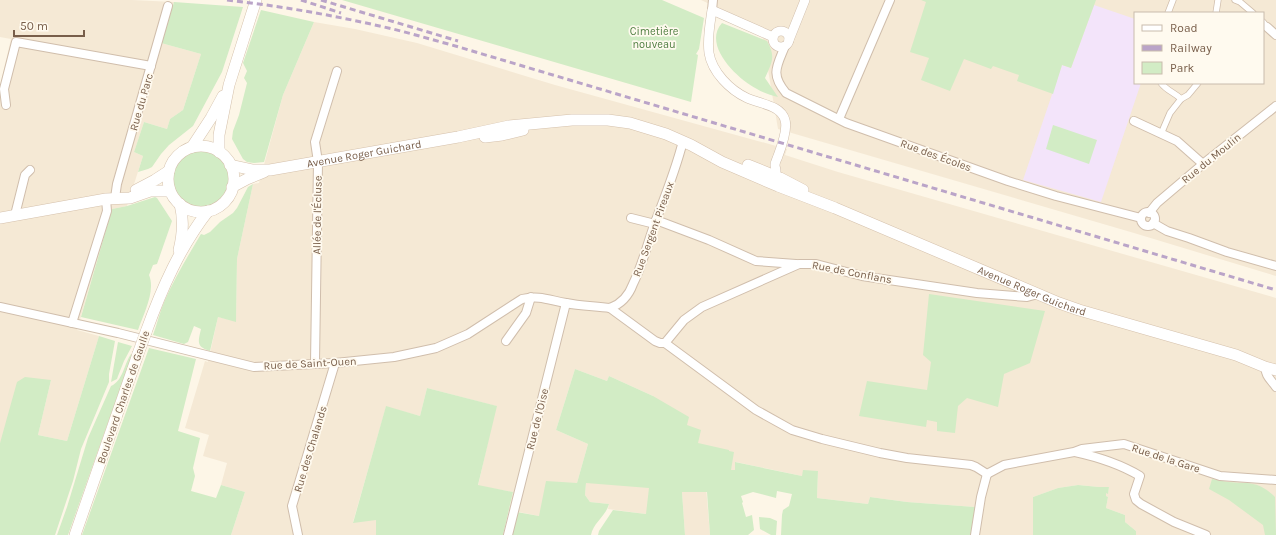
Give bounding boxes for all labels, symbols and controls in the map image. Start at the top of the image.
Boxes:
scale bar [14,12,84,38]
legend [1134,12,1264,84]
text: 50 m [20,19,48,33]
text: Road [1170,21,1198,35]
park label: Cimetière nouveau [630,25,679,51]
text: Railway [1170,41,1212,55]
text: Park [1170,61,1195,75]
street label: Rue du Parc [127,72,156,132]
street label: Rue du Moulin [1179,131,1244,186]
street label: Rue des Écoles [899,135,974,174]
street label: Avenue Roger Guichard [306,138,422,170]
street label: Allée de l'Écluse [308,175,325,255]
street label: Rue Sergent Pireaux [630,179,677,279]
street label: Rue de Conflans [811,258,893,287]
street label: Avenue Roger Guichard [975,263,1087,319]
street label: Boulevard Charles de Gaulle [95,329,152,465]
street label: Rue de Saint-Ouen [263,355,357,372]
street label: Rue de l'Oise [524,387,551,451]
street label: Rue des Chalands [291,404,330,494]
street label: Rue de la Gare [1130,441,1202,476]

